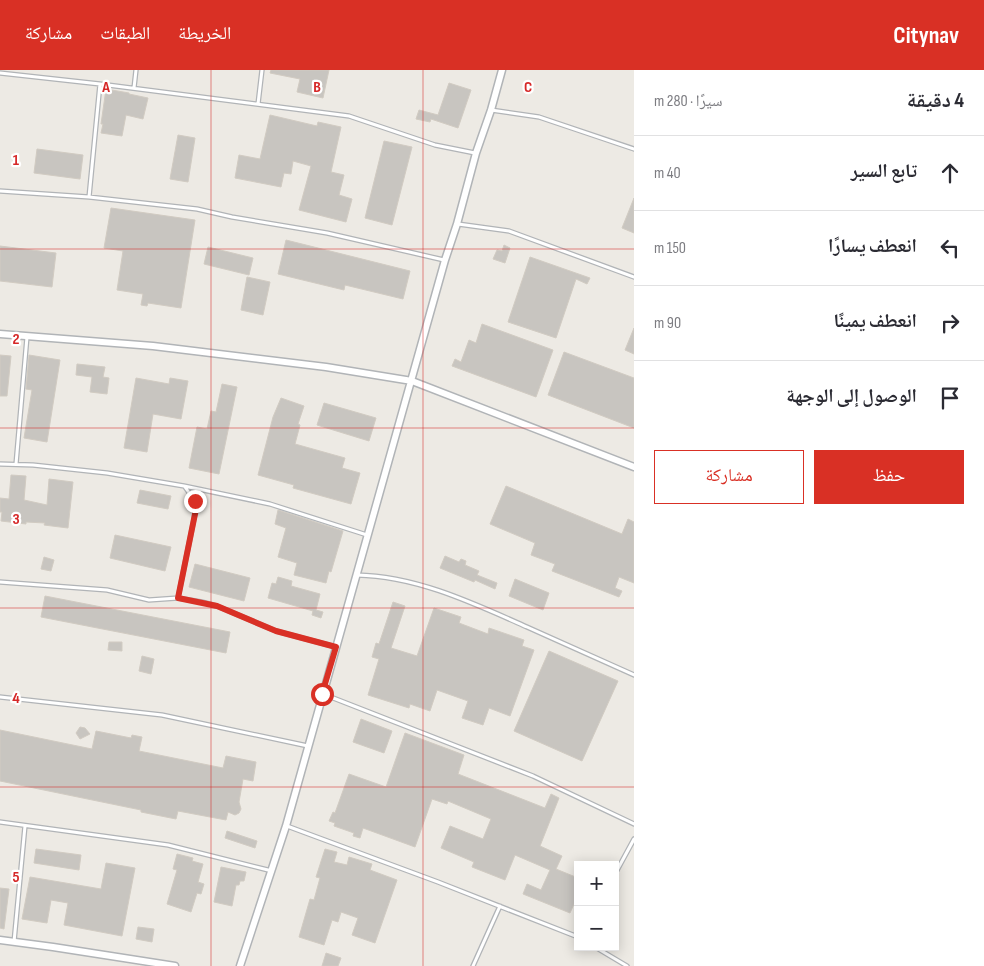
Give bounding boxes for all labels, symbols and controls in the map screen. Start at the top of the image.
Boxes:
text: Citynav [893,21,959,50]
text: مشاركة [25,23,72,44]
text: الطبقات [100,23,150,44]
text: الخريطة [178,23,231,44]
text: A [101,78,110,97]
text: B [313,78,321,97]
text: C [524,78,532,97]
text: 4 دقيقة [907,88,964,113]
text: سيرًا · 280 m [654,92,722,111]
text: 1 [13,151,20,170]
icon: ahead [936,159,964,187]
text: تابع السير [851,160,917,183]
text: 40 m [654,164,681,183]
icon: left [936,234,964,262]
text: انعطف يسارًا [828,235,917,258]
text: 150 m [654,239,686,258]
icon: right [936,309,964,337]
text: انعطف يمينًا [833,310,917,333]
text: 90 m [654,314,681,333]
text: 2 [12,330,20,349]
icon: arrive [936,384,964,412]
text: الوصول إلى الوجهة [786,385,917,408]
button: مشاركة [654,450,804,504]
button: حفظ [814,450,964,504]
route end [184,490,207,513]
text: 3 [12,510,20,529]
route start [311,683,334,706]
text: 4 [12,689,20,708]
map controls [574,861,619,951]
button: + [574,861,619,906]
text: 5 [12,868,20,887]
button: − [574,906,619,951]

